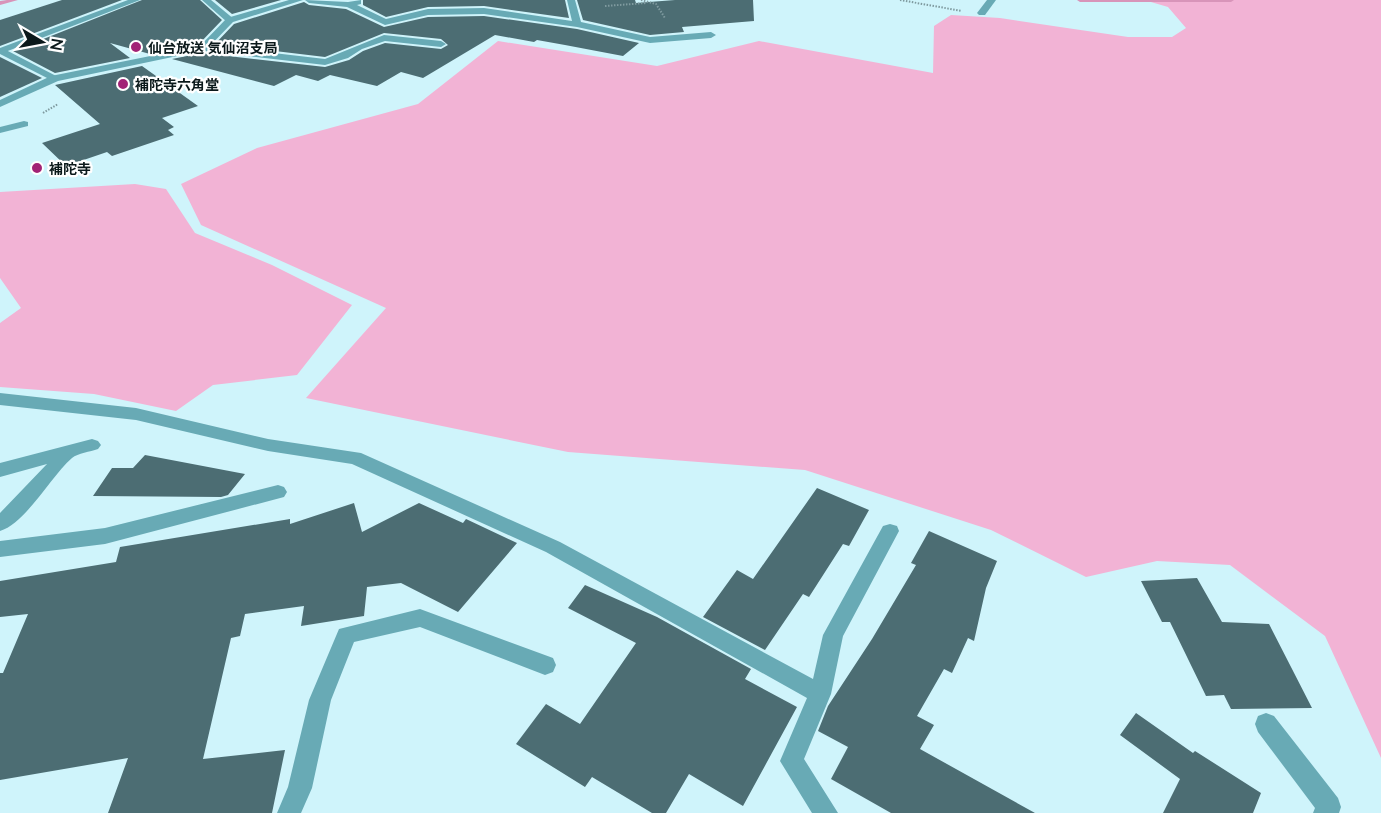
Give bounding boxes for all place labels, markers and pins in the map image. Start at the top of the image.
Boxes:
place label: 仙台放送 気仙沼支局 [148,39,277,56]
marker: 仙台放送 気仙沼支局 [129,40,143,54]
place label: 補陀寺六角堂 [135,76,219,93]
marker: 補陀寺六角堂 [116,77,130,91]
place label: 補陀寺 [49,160,91,177]
marker: 補陀寺 [30,161,44,175]

